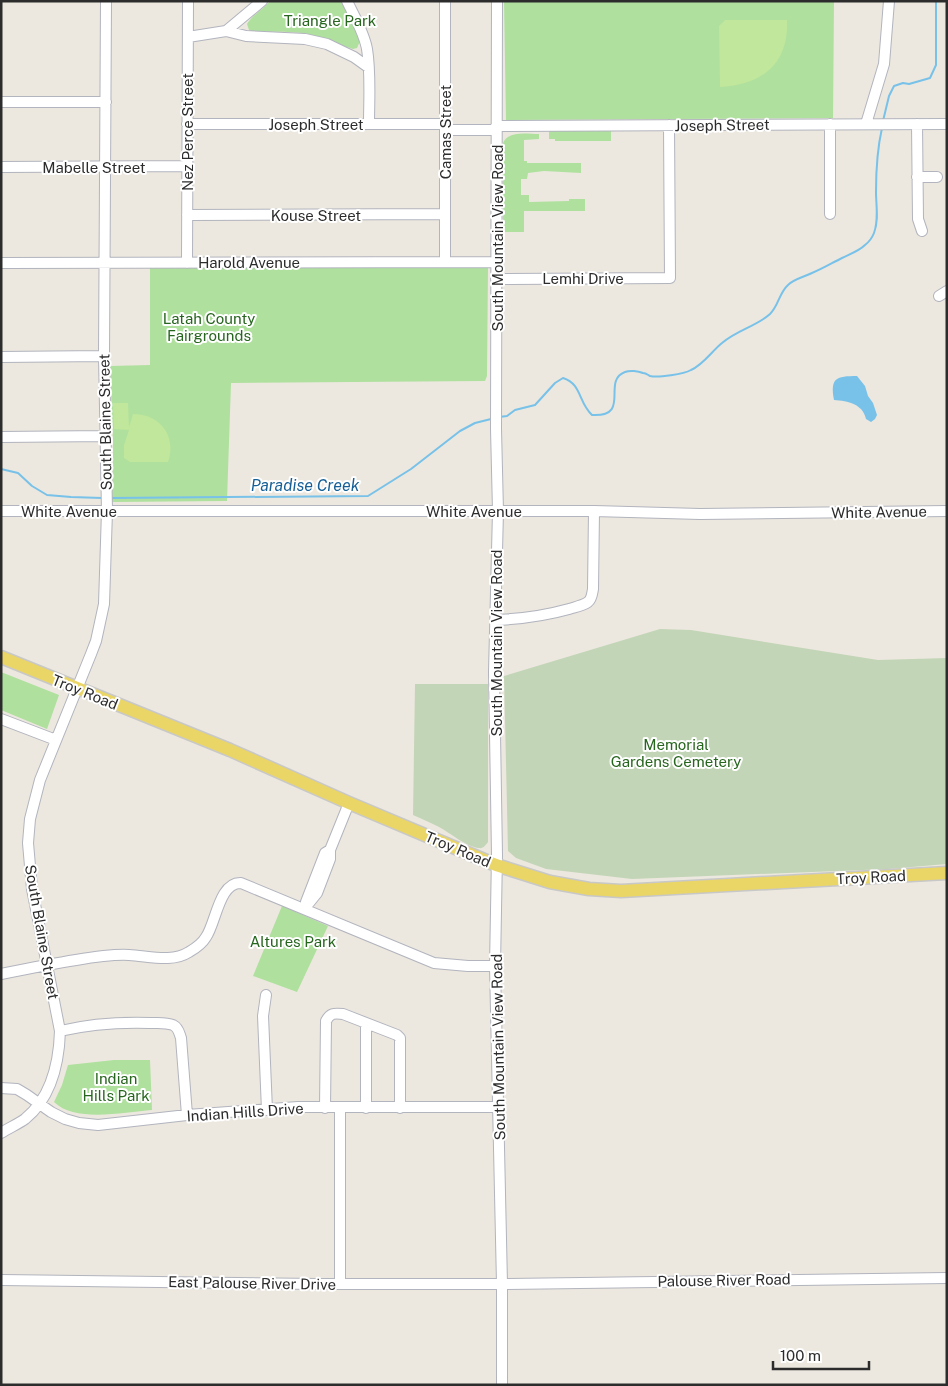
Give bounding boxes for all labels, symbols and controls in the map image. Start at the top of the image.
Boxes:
park label: Triangle Park [284,12,376,29]
street label: Nez Perce Street [179,73,196,191]
street label: Camas Street [437,84,454,179]
street label: Joseph Street [268,116,364,133]
street label: Joseph Street [674,116,770,134]
street label: South Mountain View Road [489,145,506,331]
street label: Mabelle Street [42,159,146,176]
street label: Kouse Street [271,207,361,224]
street label: Harold Avenue [198,254,300,271]
street label: Lemhi Drive [542,270,624,287]
park label: Latah County Fairgrounds [163,310,255,344]
street label: South Blaine Street [95,353,115,490]
water label: Paradise Creek [251,476,360,495]
street label: White Avenue [21,503,117,520]
street label: White Avenue [426,503,522,520]
street label: White Avenue [831,503,927,521]
street label: South Mountain View Road [488,550,505,736]
street label: Troy Road [50,671,120,713]
park label: Memorial Gardens Cemetery [611,736,741,770]
street label: Troy Road [423,828,493,870]
street label: South Blaine Street [22,863,62,1001]
street label: Troy Road [836,867,906,887]
park label: Altures Park [250,933,336,950]
street label: South Mountain View Road [488,953,508,1141]
park label: Indian Hills Park [82,1070,150,1104]
street label: Indian Hills Drive [186,1099,304,1125]
street label: Palouse River Road [657,1270,791,1290]
street label: East Palouse River Drive [168,1273,336,1293]
scale bar [773,1338,869,1370]
text: 100 m [780,1347,821,1364]

